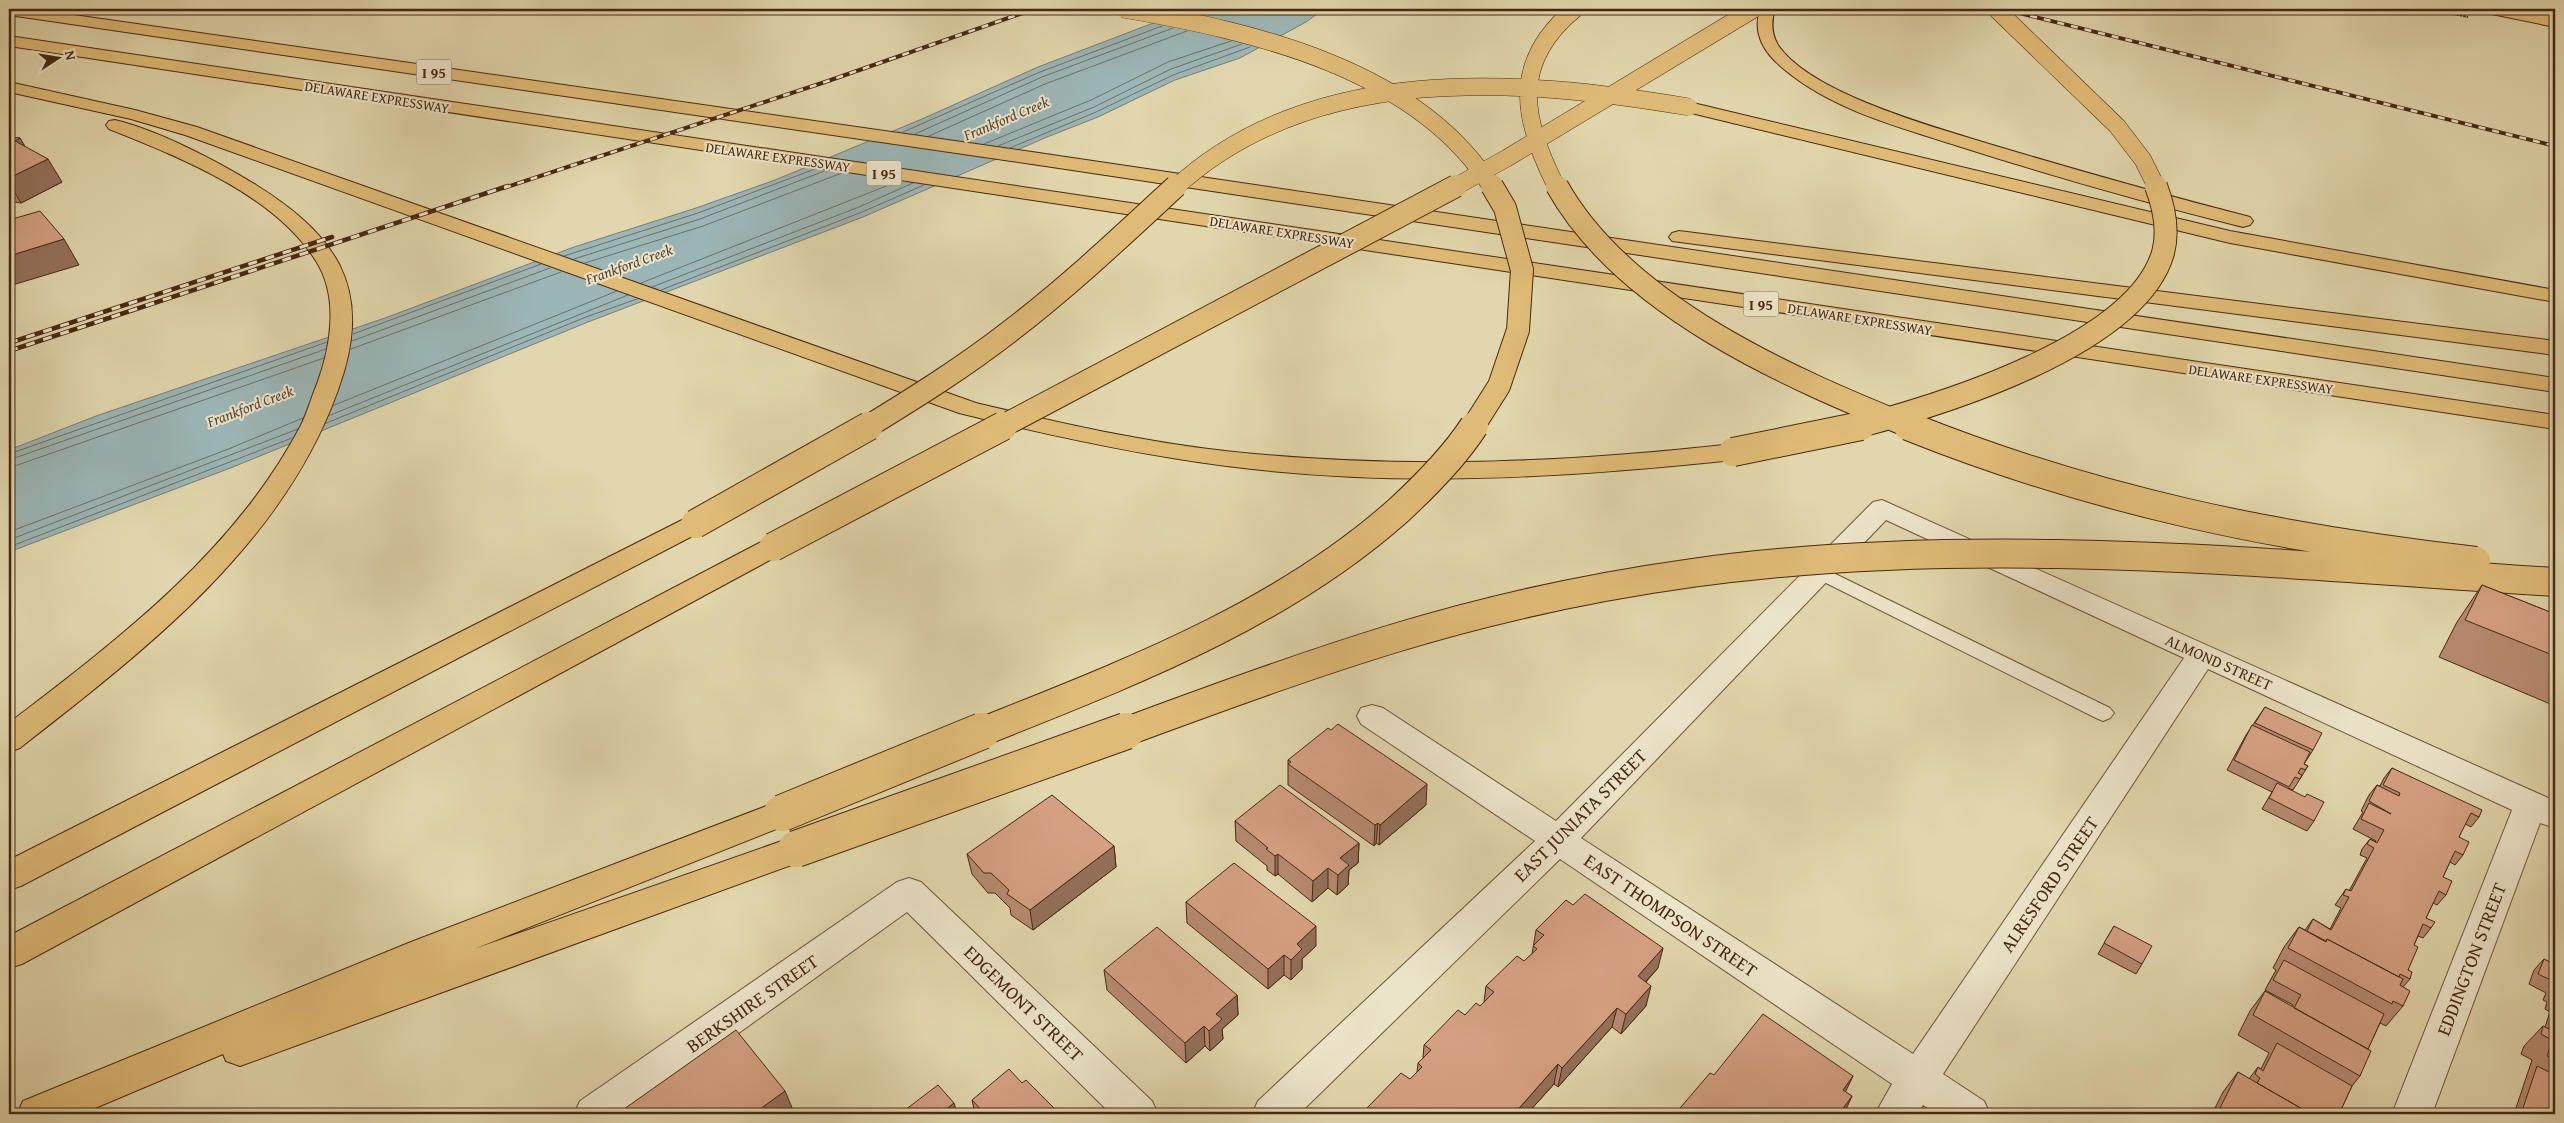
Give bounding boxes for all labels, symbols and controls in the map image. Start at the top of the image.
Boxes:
north arrow [32,32,82,82]
text: N [60,49,82,63]
road number: I 95 [416,60,452,84]
street label: DELAWARE EXPRESSWAY [303,76,451,118]
water label: Frankford Creek [959,90,1052,146]
street label: DELAWARE EXPRESSWAY [704,137,852,177]
road number: I 95 [866,160,902,186]
street label: DELAWARE EXPRESSWAY [1208,211,1356,253]
water label: Frankford Creek [582,239,676,290]
road number: I 95 [1744,292,1778,316]
street label: DELAWARE EXPRESSWAY [1786,298,1934,340]
street label: DELAWARE EXPRESSWAY [2187,359,2335,399]
water label: Frankford Creek [203,380,296,432]
street label: ALMOND STREET [2162,628,2277,696]
street label: EAST JUNIATA STREET [1507,742,1653,888]
street label: ALRESFORD STREET [1993,810,2105,958]
street label: EAST THOMPSON STREET [1579,846,1764,984]
street label: EDDINGTON STREET [2429,878,2513,1039]
street label: EDGEMONT STREET [958,938,1090,1068]
street label: BERKSHIRE STREET [680,947,824,1059]

